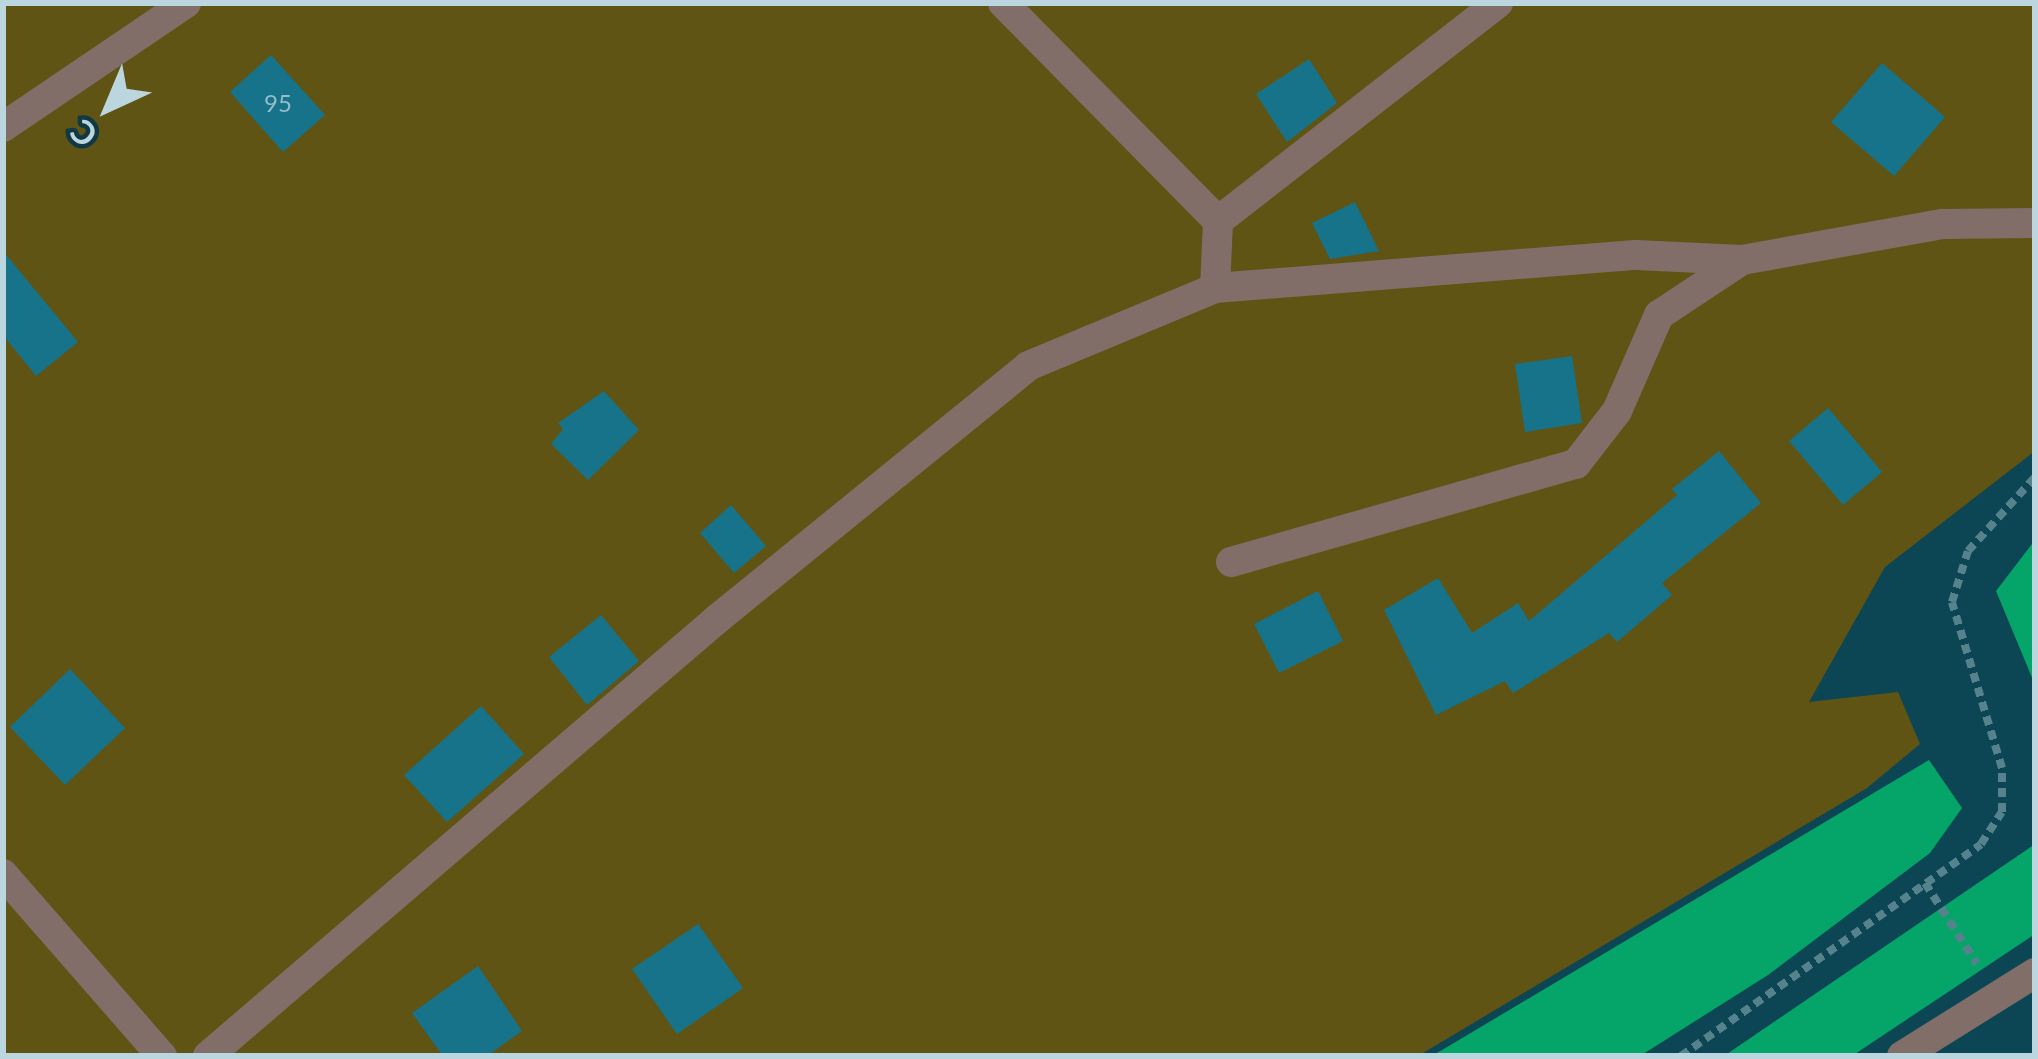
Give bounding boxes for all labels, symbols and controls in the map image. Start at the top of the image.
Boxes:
north arrow [48,48,168,168]
house number: 95 [264,89,292,117]
text: С [61,112,105,156]

